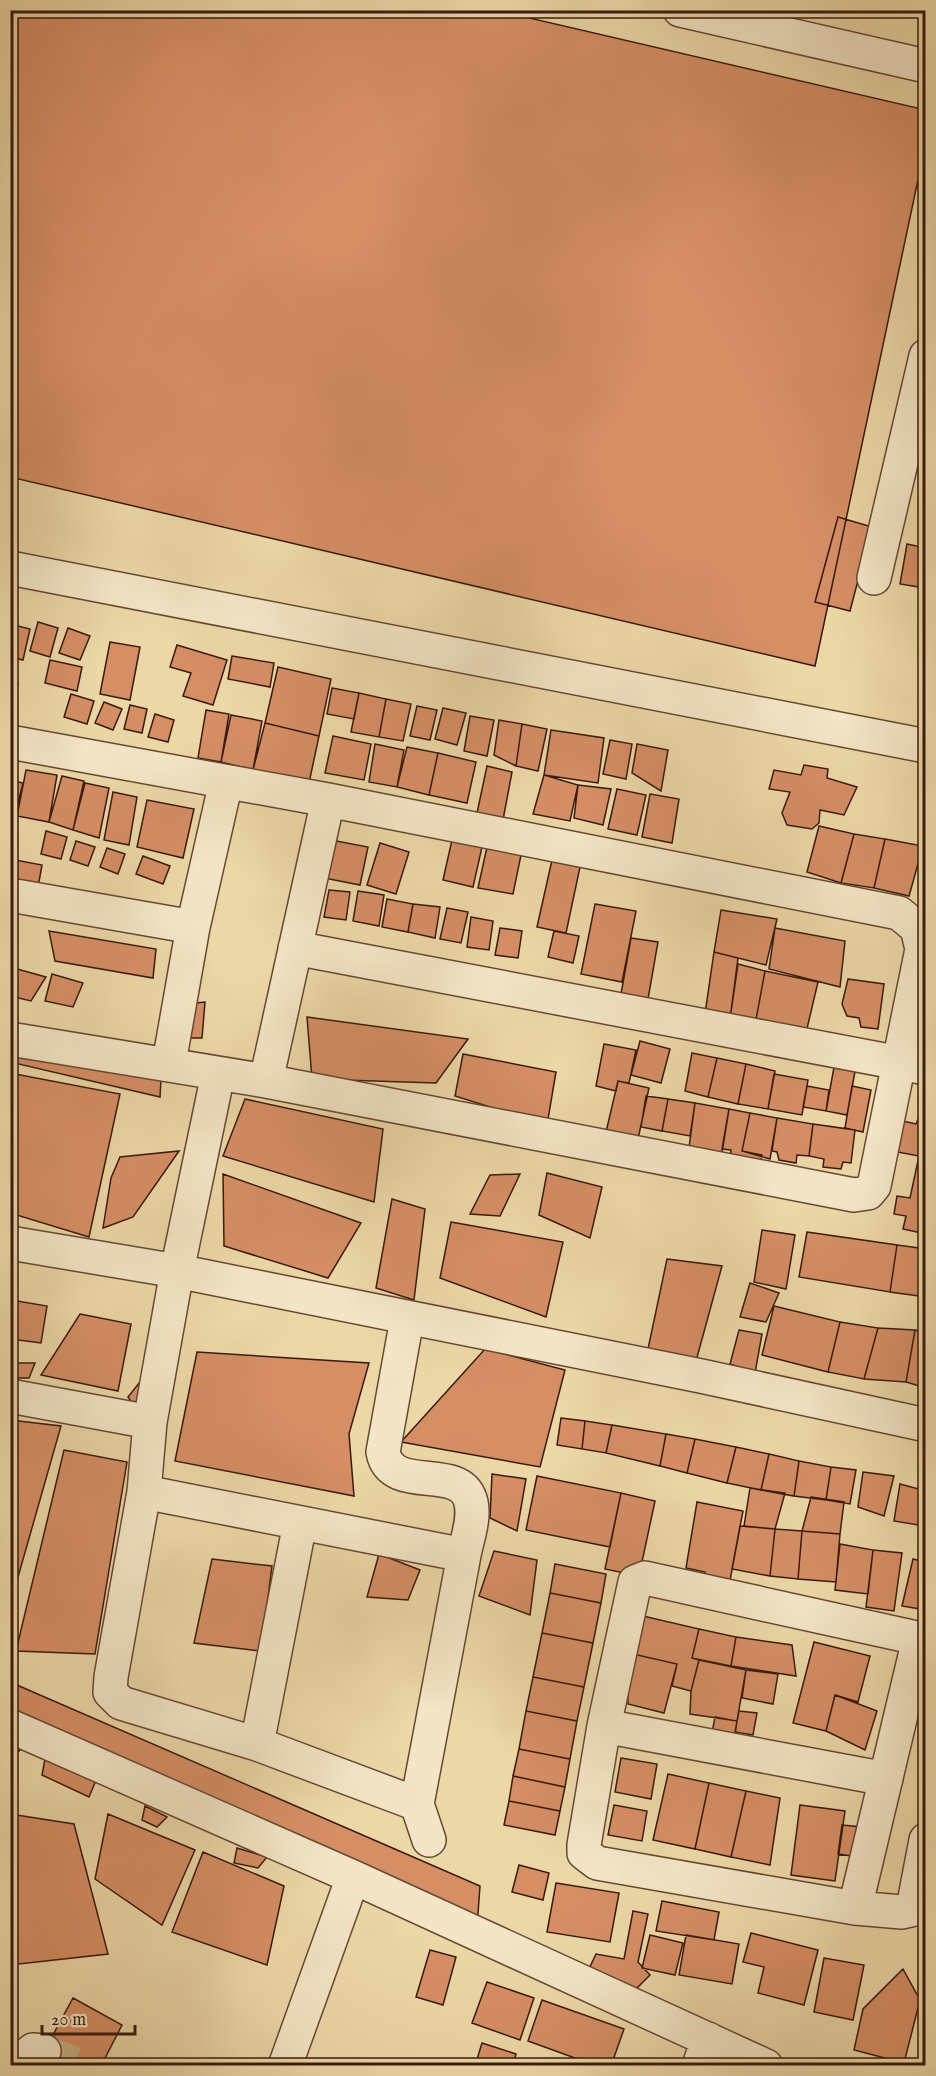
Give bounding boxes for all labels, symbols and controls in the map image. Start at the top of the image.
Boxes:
scale bar [42,1998,135,2036]
text: 20 m [51,2009,86,2032]

